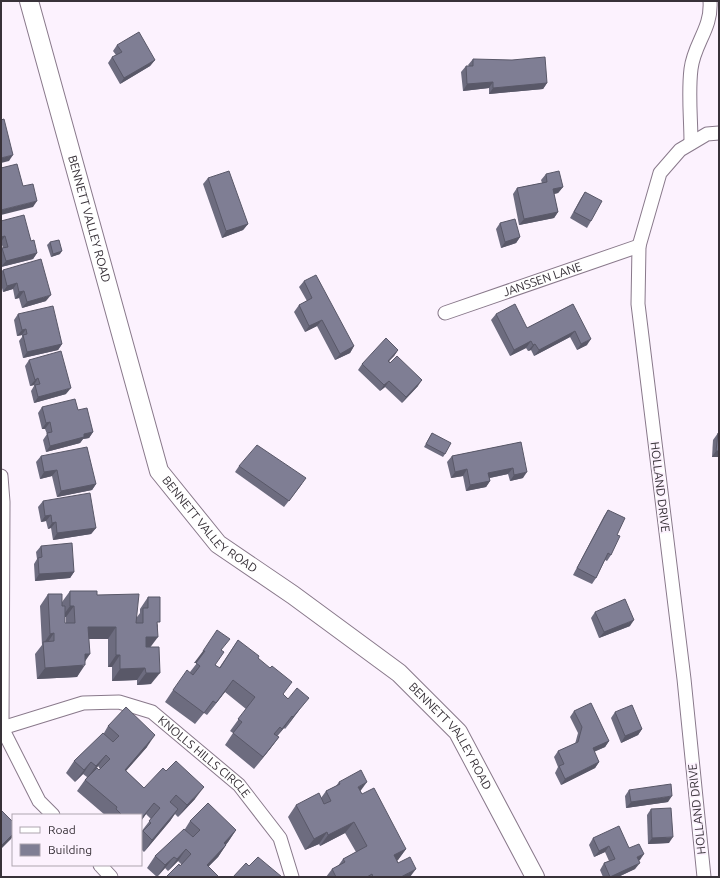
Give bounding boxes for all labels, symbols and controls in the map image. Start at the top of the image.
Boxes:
street label: BENNETT VALLEY ROAD [66,154,113,284]
street label: JANSSEN LANE [501,259,584,299]
street label: HOLLAND DRIVE [648,441,673,533]
street label: BENNETT VALLEY ROAD [160,473,260,575]
street label: BENNETT VALLEY ROAD [407,680,494,792]
street label: KNOLLS HILLS CIRCLE [156,713,253,800]
street label: HOLLAND DRIVE [685,763,708,855]
legend [12,814,142,866]
text: Road [48,823,76,836]
text: Building [48,843,92,856]

